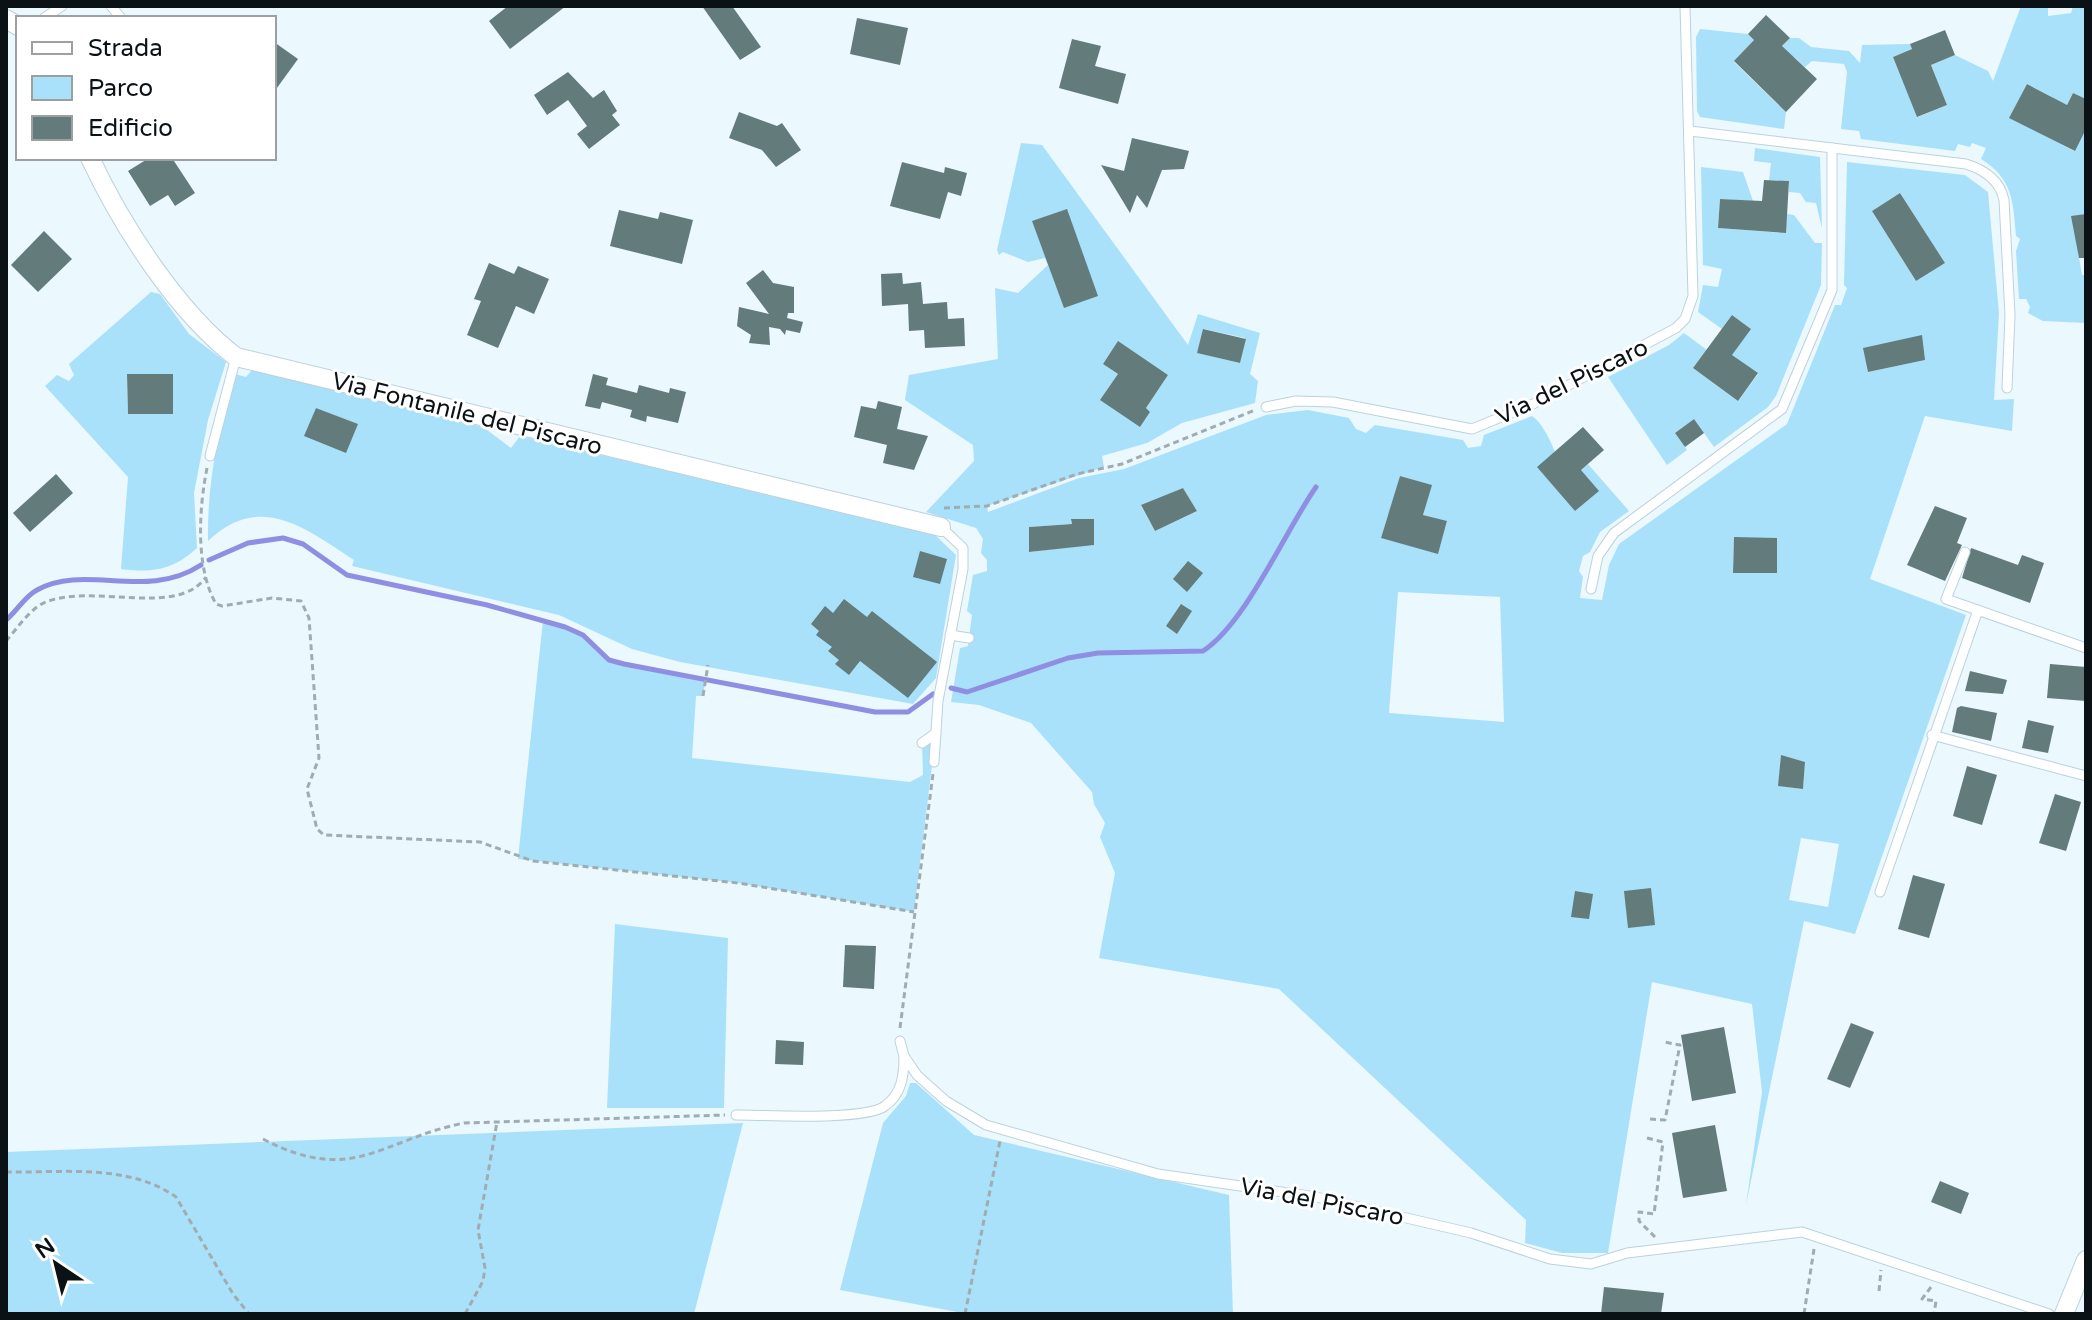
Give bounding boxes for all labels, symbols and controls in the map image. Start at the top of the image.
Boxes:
legend [16,16,276,160]
text: Strada [88,34,163,63]
text: Parco [88,74,153,103]
text: Edificio [88,114,173,143]
street label: Via del Piscaro [1491,333,1653,431]
street label: Via Fontanile del Piscaro [329,366,605,462]
street label: Via del Piscaro [1238,1172,1406,1232]
north arrow [16,1224,96,1304]
text: N [30,1233,60,1264]

